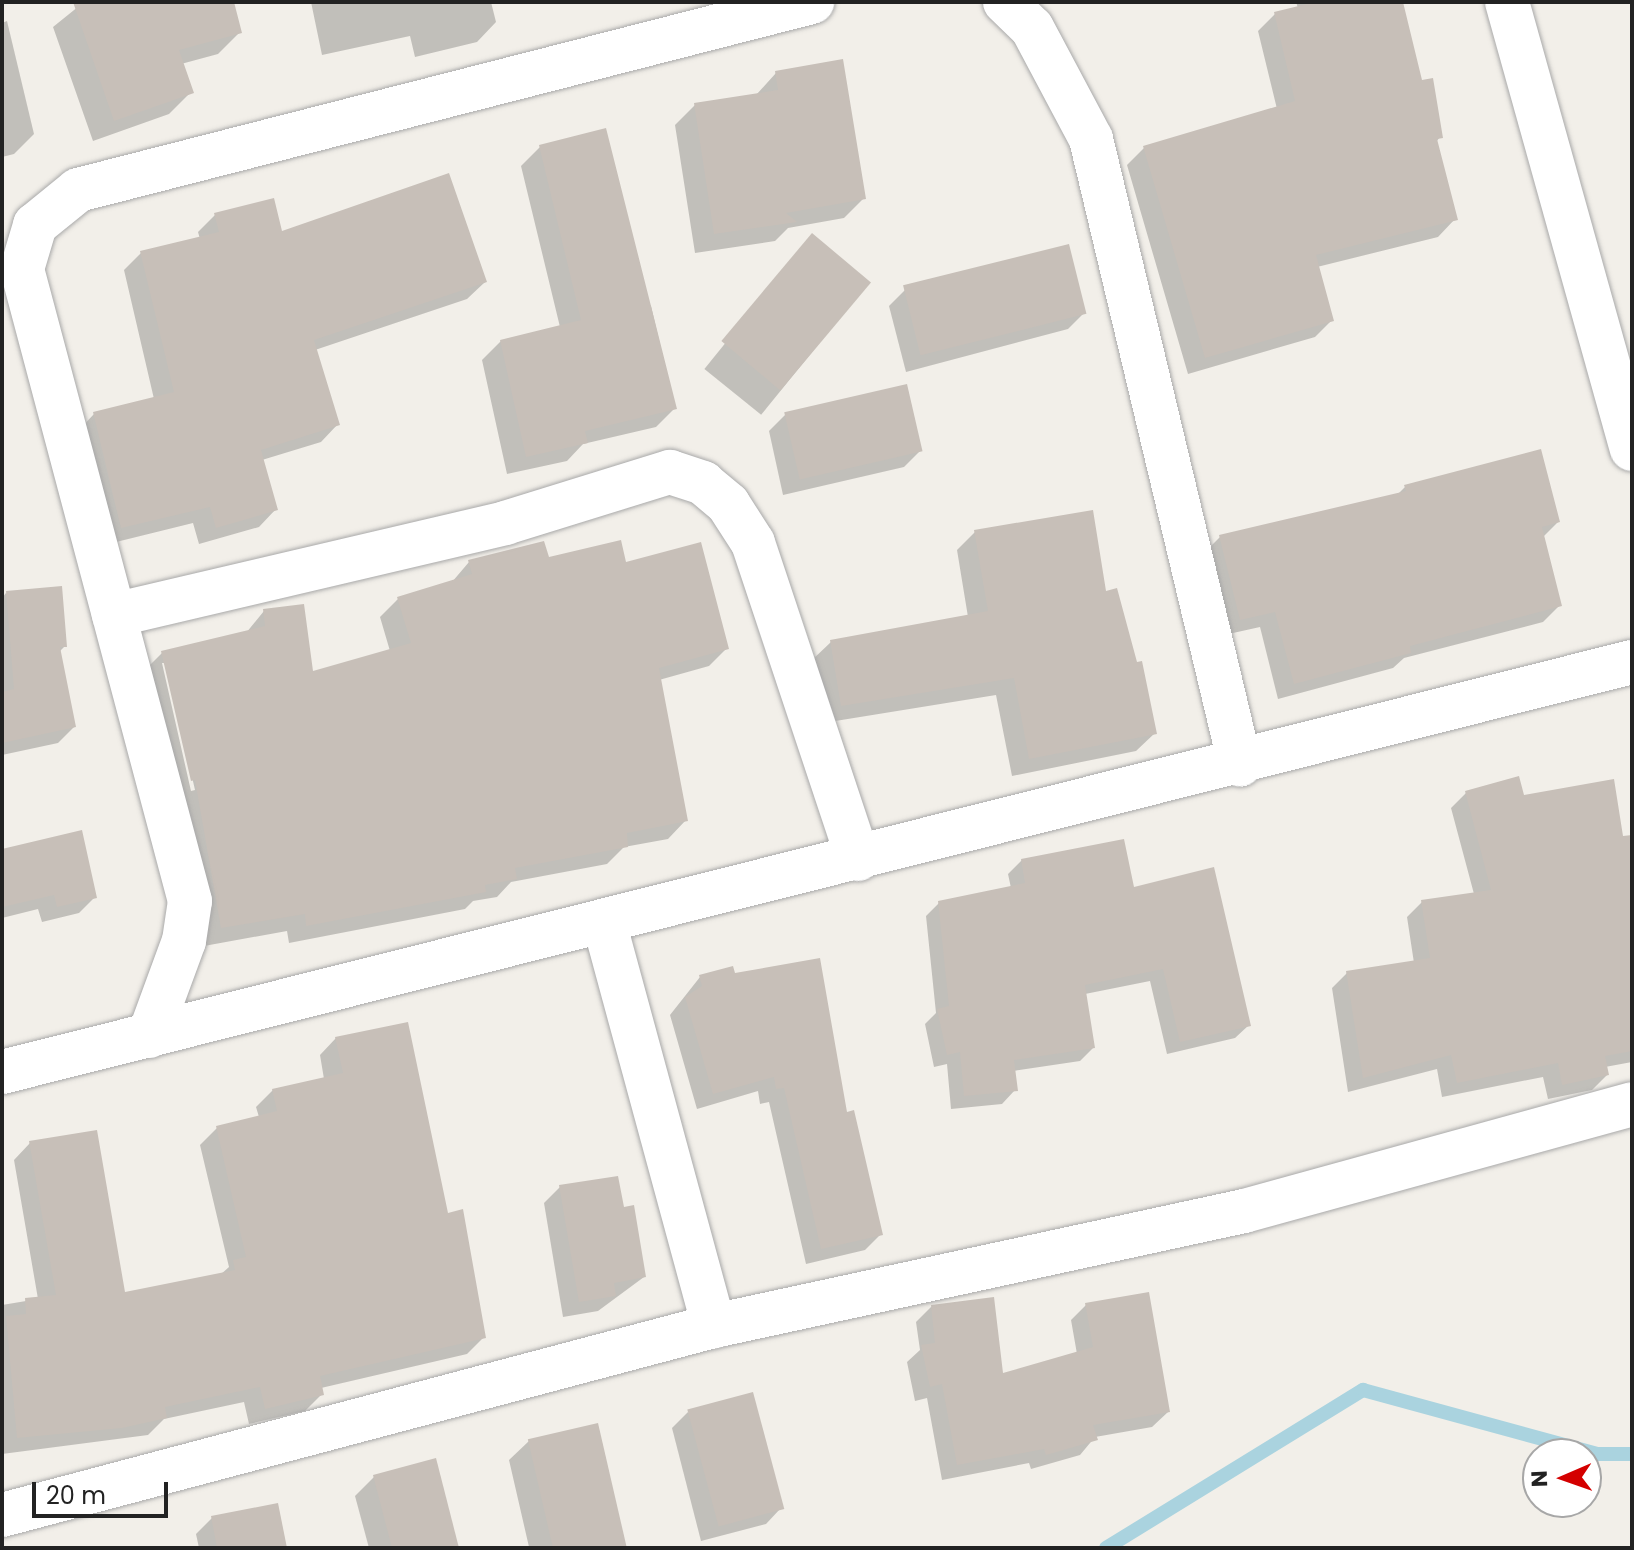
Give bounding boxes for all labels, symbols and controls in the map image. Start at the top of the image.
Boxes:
north arrow [1522,1438,1602,1518]
scale bar [36,1466,172,1516]
text: N [1524,1470,1555,1488]
text: 20 m [46,1479,106,1512]

